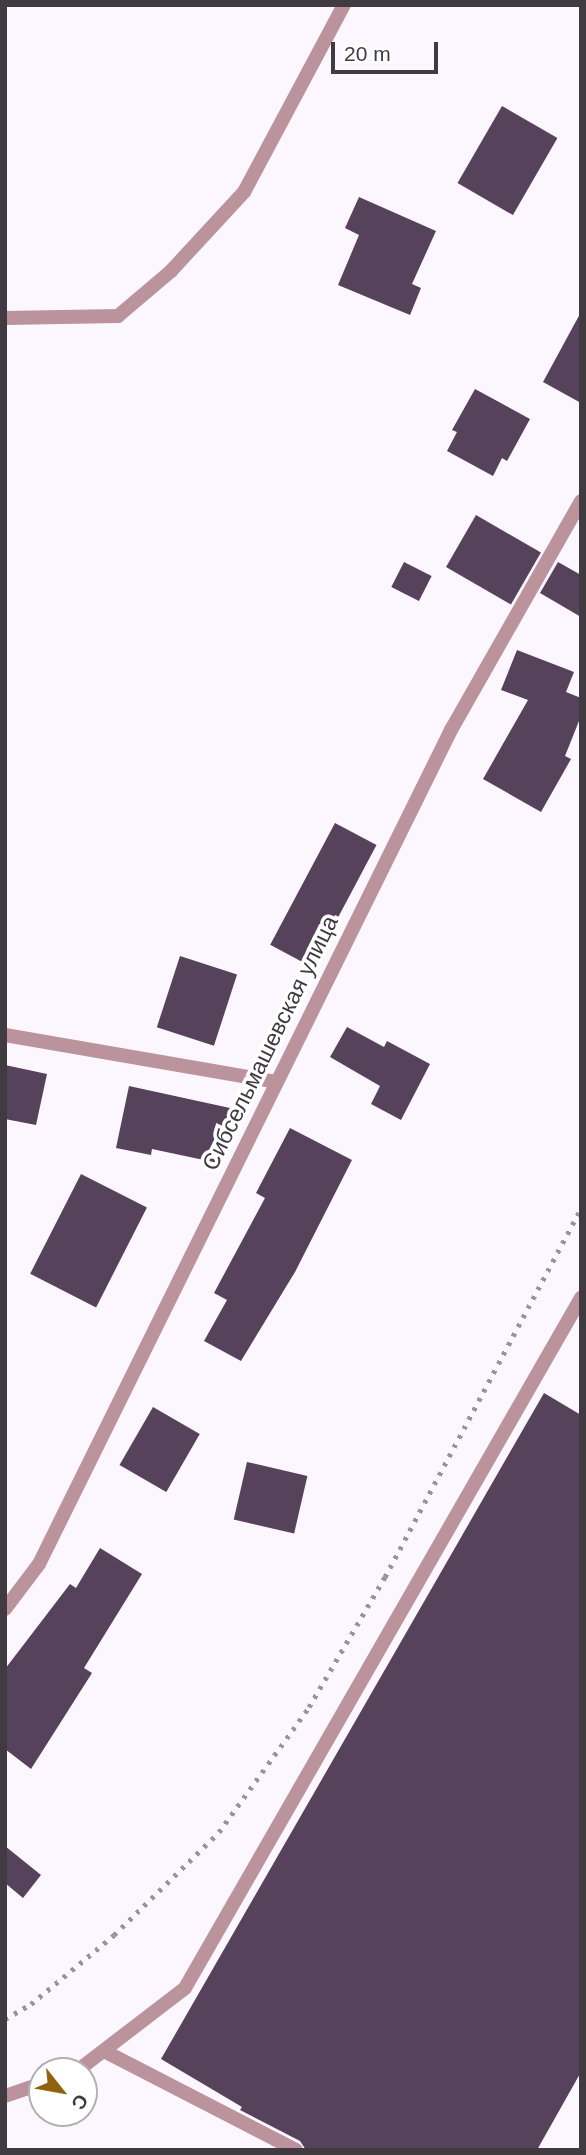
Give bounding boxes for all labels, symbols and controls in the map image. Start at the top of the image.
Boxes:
scale bar [334,28,441,72]
text: 20 m [344,42,391,65]
street label: Сибсельмашевская улица [196,911,344,1175]
north arrow [28,2057,98,2127]
text: С [67,2091,92,2113]

